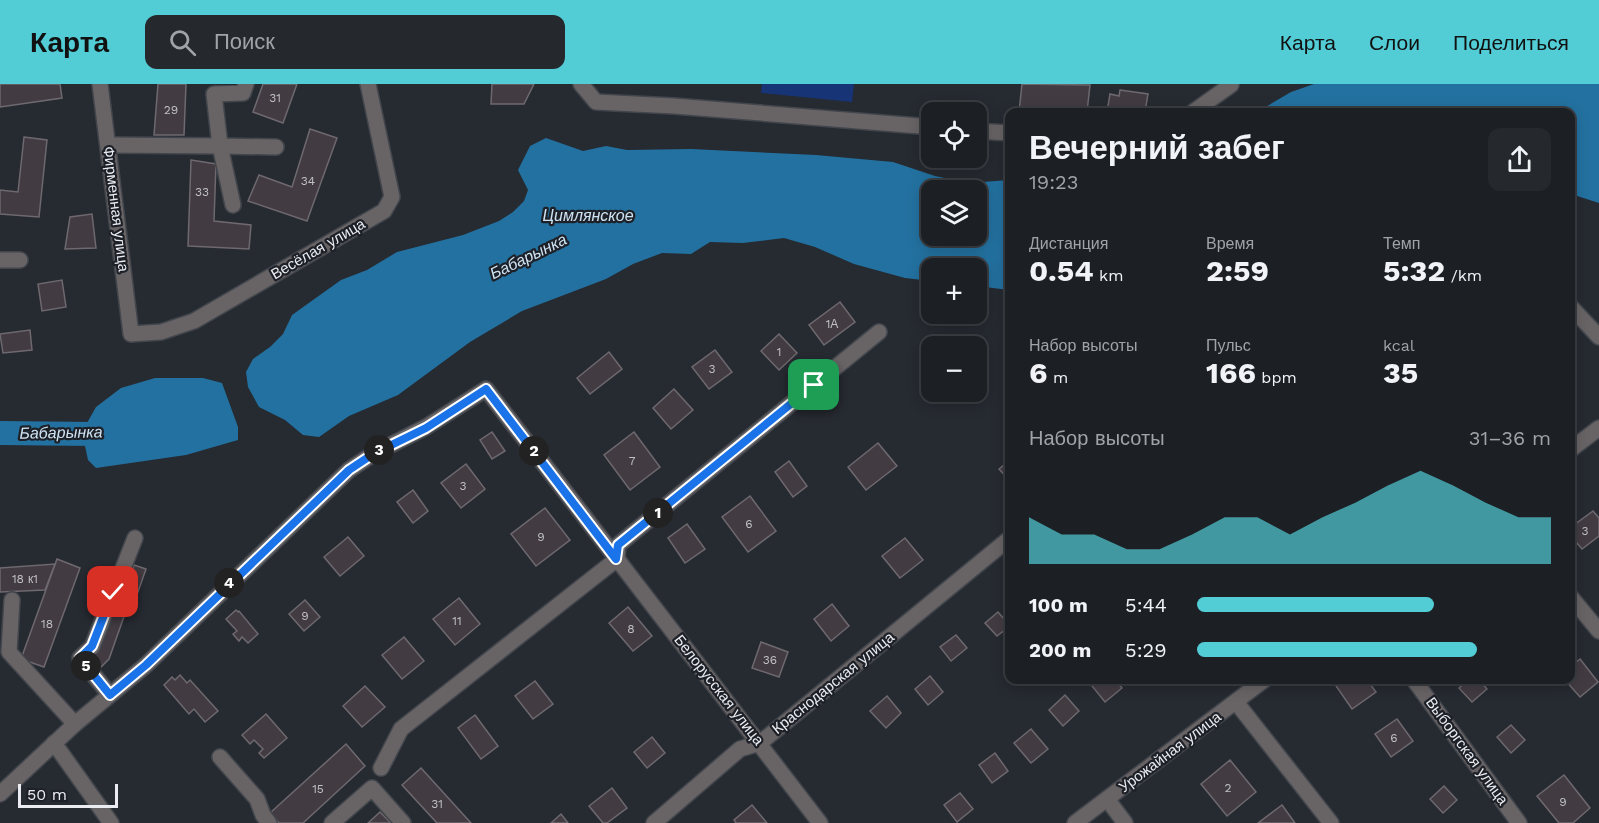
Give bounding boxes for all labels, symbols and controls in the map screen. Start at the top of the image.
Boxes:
search box [145,15,565,69]
text: Карта [30,26,109,59]
icon: search [166,26,199,59]
text: Поиск [214,29,275,54]
text: Карта [1280,30,1336,55]
text: Слои [1369,30,1420,55]
text: Поделиться [1453,30,1569,55]
house number: 31 [269,91,281,105]
map controls [921,102,987,402]
button: locate [921,102,987,168]
house number: 29 [164,103,178,117]
text: Вечерний забег [1029,128,1285,167]
button: share [1488,128,1551,191]
street label: Фирменная улица [99,145,133,273]
text: 19:23 [1029,170,1078,194]
house number: 34 [301,174,315,188]
button: layers [921,180,987,246]
house number: 33 [195,185,209,199]
water label: Цимлянское [542,206,634,225]
street label: Весёлая улица [268,214,369,283]
water label: Бабарынка [487,230,570,283]
text: Дистанция [1029,234,1108,253]
text: Время [1206,234,1254,253]
text: Темп [1383,234,1420,253]
text: 0.54 [1029,253,1094,288]
text: 2:59 [1206,253,1269,288]
text: 5:32 [1383,253,1445,288]
button: + [921,258,987,324]
text: km [1094,266,1123,285]
text: /km [1445,266,1482,285]
house number: 1А [826,317,838,331]
button: − [921,336,987,402]
text: Набор высоты [1029,336,1137,355]
text: Пульс [1206,336,1251,355]
text: kcal [1383,336,1415,355]
house number: 1 [777,345,781,359]
text: 6 [1029,355,1047,390]
text: 166 [1206,355,1256,390]
text: 35 [1383,355,1418,390]
pin [788,359,839,410]
house number: 3 [709,362,716,376]
icon: arrive [797,368,830,401]
text: m [1047,368,1068,387]
text: bpm [1256,368,1297,387]
water label: Бабарынка [19,422,103,443]
text: Набор высоты [1029,426,1165,450]
text: 31–36 m [1469,426,1551,450]
pin: 3 [364,435,394,465]
pin: 2 [519,436,549,466]
text: 3 [374,440,384,459]
text: 2 [529,441,539,460]
house number: 7 [629,454,636,468]
house number: 3 [460,479,467,493]
pin: 1 [643,498,673,528]
text: 1 [655,503,661,522]
house number: 6 [745,517,753,531]
house number: 3 [1582,524,1589,538]
house number: 9 [537,530,545,544]
pin [87,566,138,617]
pin: 4 [214,568,244,598]
house number: 18 к1 [12,572,38,586]
text: 4 [224,573,234,592]
icon: check [96,575,129,608]
text: 100 m [1029,593,1088,617]
text: 5:44 [1125,593,1167,617]
house number: 9 [301,609,309,623]
house number: 11 [452,614,462,628]
house number: 18 [41,617,53,631]
house number: 8 [627,622,635,636]
street label: Краснодарская улица [768,628,898,738]
street label: Белорусская улица [670,631,768,749]
text: 200 m [1029,638,1091,662]
text: 5:29 [1125,638,1167,662]
pin: 5 [71,651,101,681]
house number: 36 [763,653,777,667]
text: 5 [81,656,91,675]
street label: Выборгская улица [1422,694,1512,809]
street label: Урожайная улица [1115,707,1225,796]
house number: 6 [1390,731,1398,745]
scale bar [18,781,118,808]
house number: 2 [1225,781,1232,795]
house number: 15 [312,782,324,796]
text: 50 m [27,785,67,804]
house number: 9 [1559,795,1567,809]
house number: 31 [431,797,443,811]

